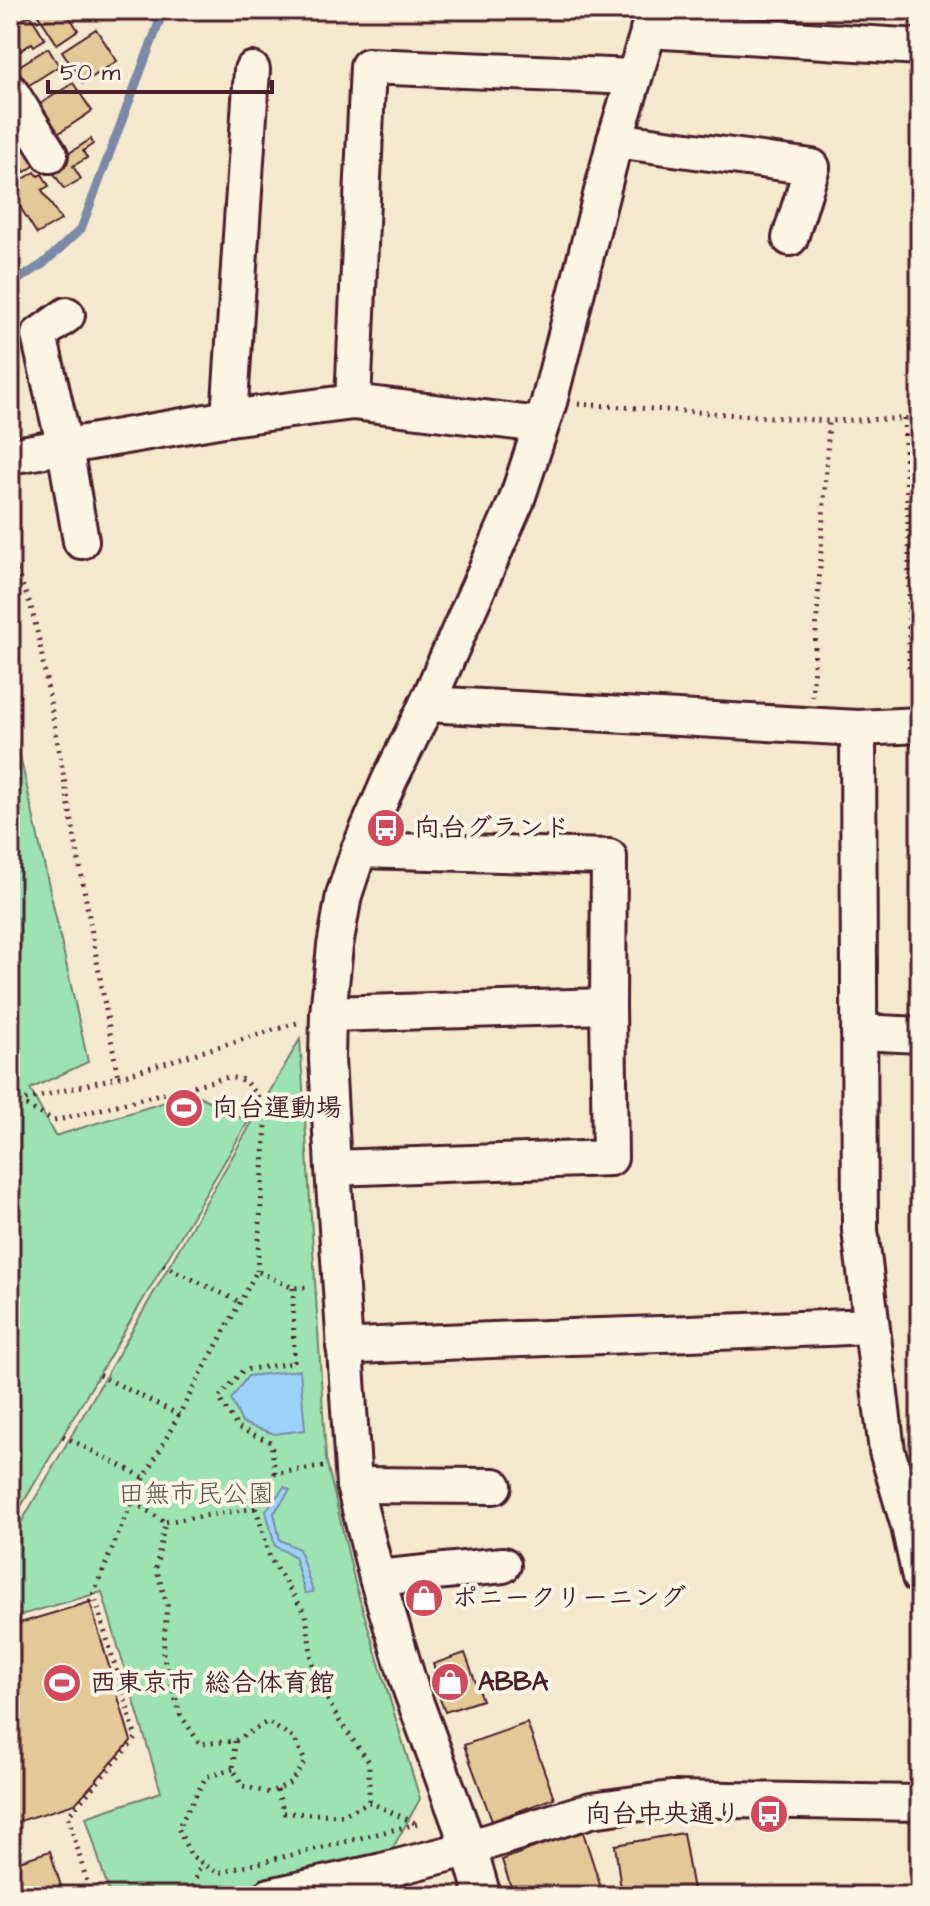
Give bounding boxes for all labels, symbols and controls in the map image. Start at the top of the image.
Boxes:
scale bar [48,44,272,94]
text: 50 m [60,56,121,90]
bus stop icon: 向台グランド [365,807,407,849]
place label: 向台グランド [414,810,570,846]
sports icon: 向台運動場 [163,1087,205,1129]
place label: 向台運動場 [212,1090,342,1126]
park label: 田無市民公園 [118,1476,274,1512]
shop icon: ポニークリーニング [403,1577,445,1619]
place label: ポニークリーニング [452,1580,686,1616]
shop icon: ABBA [429,1661,471,1703]
sports icon: 西東京市 総合体育館 [41,1662,83,1704]
place label: ABBA [478,1664,549,1700]
place label: 西東京市 総合体育館 [90,1665,334,1701]
bus stop icon: 向台中央通り [748,1793,790,1835]
place label: 向台中央通り [585,1796,741,1832]

